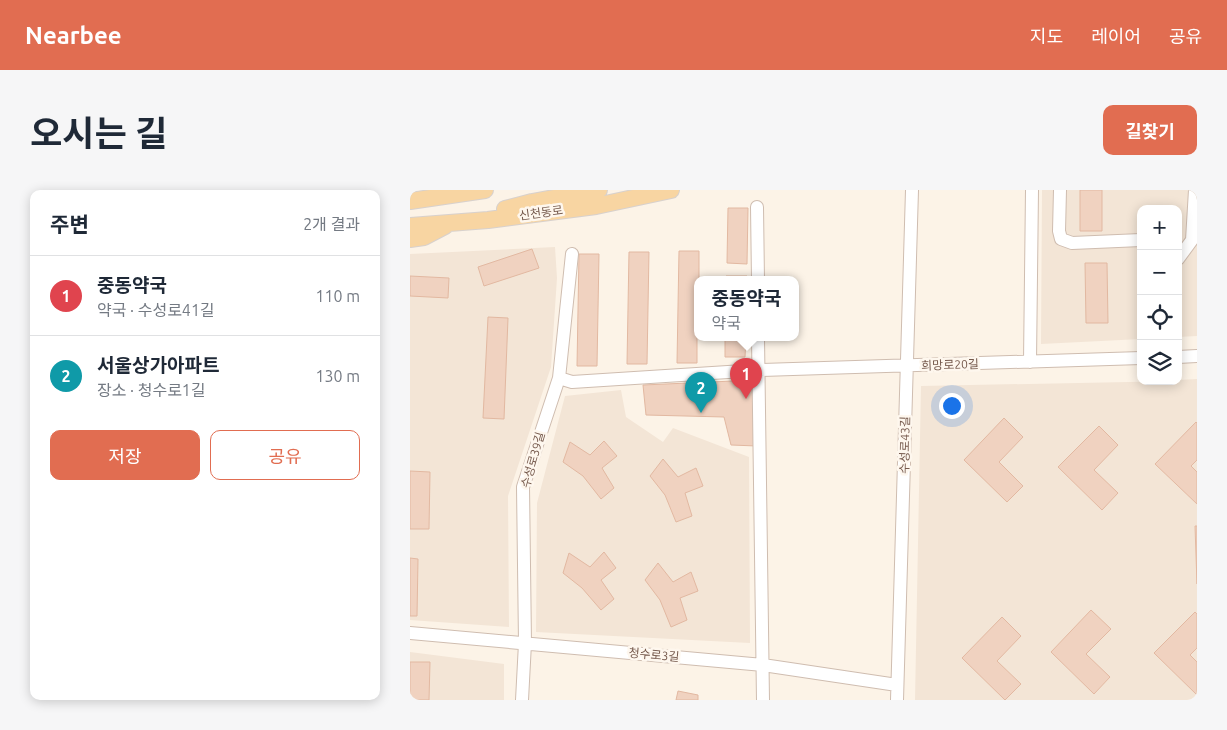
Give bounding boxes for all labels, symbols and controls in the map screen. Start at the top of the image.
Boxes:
text: Nearbee [25,22,122,49]
text: 지도 [1030,26,1063,46]
text: 레이어 [1091,26,1141,46]
text: 공유 [1169,26,1202,46]
button: 길찾기 [1103,105,1197,155]
text: 오시는 길 [30,113,167,153]
street label: 신천동로 [518,203,564,222]
map controls [1137,205,1182,385]
button: + [1137,205,1182,250]
text: 주변 [50,212,89,236]
text: 2개 결과 [303,215,360,233]
button: − [1137,250,1182,295]
text: 중동약국 [97,274,167,296]
popup [694,276,799,341]
text: 1 [61,287,71,305]
text: 110 m [315,287,360,305]
text: 중동약국 [712,287,781,309]
button: locate [1137,295,1182,340]
text: 약국 · 수성로41길 [97,301,215,319]
text: 약국 [712,314,741,332]
button: layers [1137,340,1182,385]
text: 서울상가아파트 [97,354,219,376]
street label: 희망로20길 [921,357,979,372]
pin: 1 [730,358,762,399]
text: 2 [61,367,71,385]
text: 130 m [315,367,360,385]
pin: 2 [685,372,717,413]
text: 장소 · 청수로1길 [97,381,206,399]
your location [939,393,965,419]
street label: 수성로43길 [897,416,912,474]
button: 저장 [50,430,200,480]
button: 공유 [210,430,360,480]
street label: 수성로39길 [518,430,547,489]
street label: 청수로3길 [628,646,680,663]

